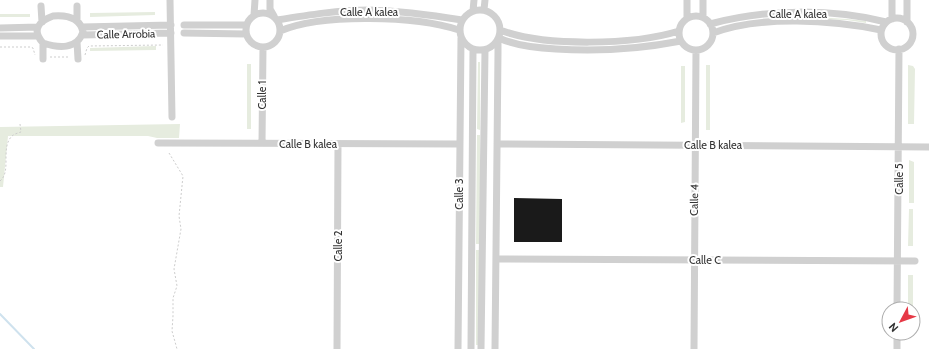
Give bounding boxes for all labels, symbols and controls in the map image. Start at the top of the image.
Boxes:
street label: Calle A kalea [340,5,399,19]
street label: Calle A kalea [769,7,828,21]
street label: Calle Arrobia [97,26,156,42]
street label: Calle 1 [255,81,269,109]
street label: Calle B kalea [279,137,338,151]
street label: Calle B kalea [684,138,743,152]
street label: Calle 5 [892,163,906,195]
street label: Calle 3 [452,178,466,210]
street label: Calle 4 [687,183,701,216]
street label: Calle 2 [331,230,345,262]
street label: Calle C [689,253,721,267]
north arrow [881,301,921,341]
text: N [886,320,901,335]

